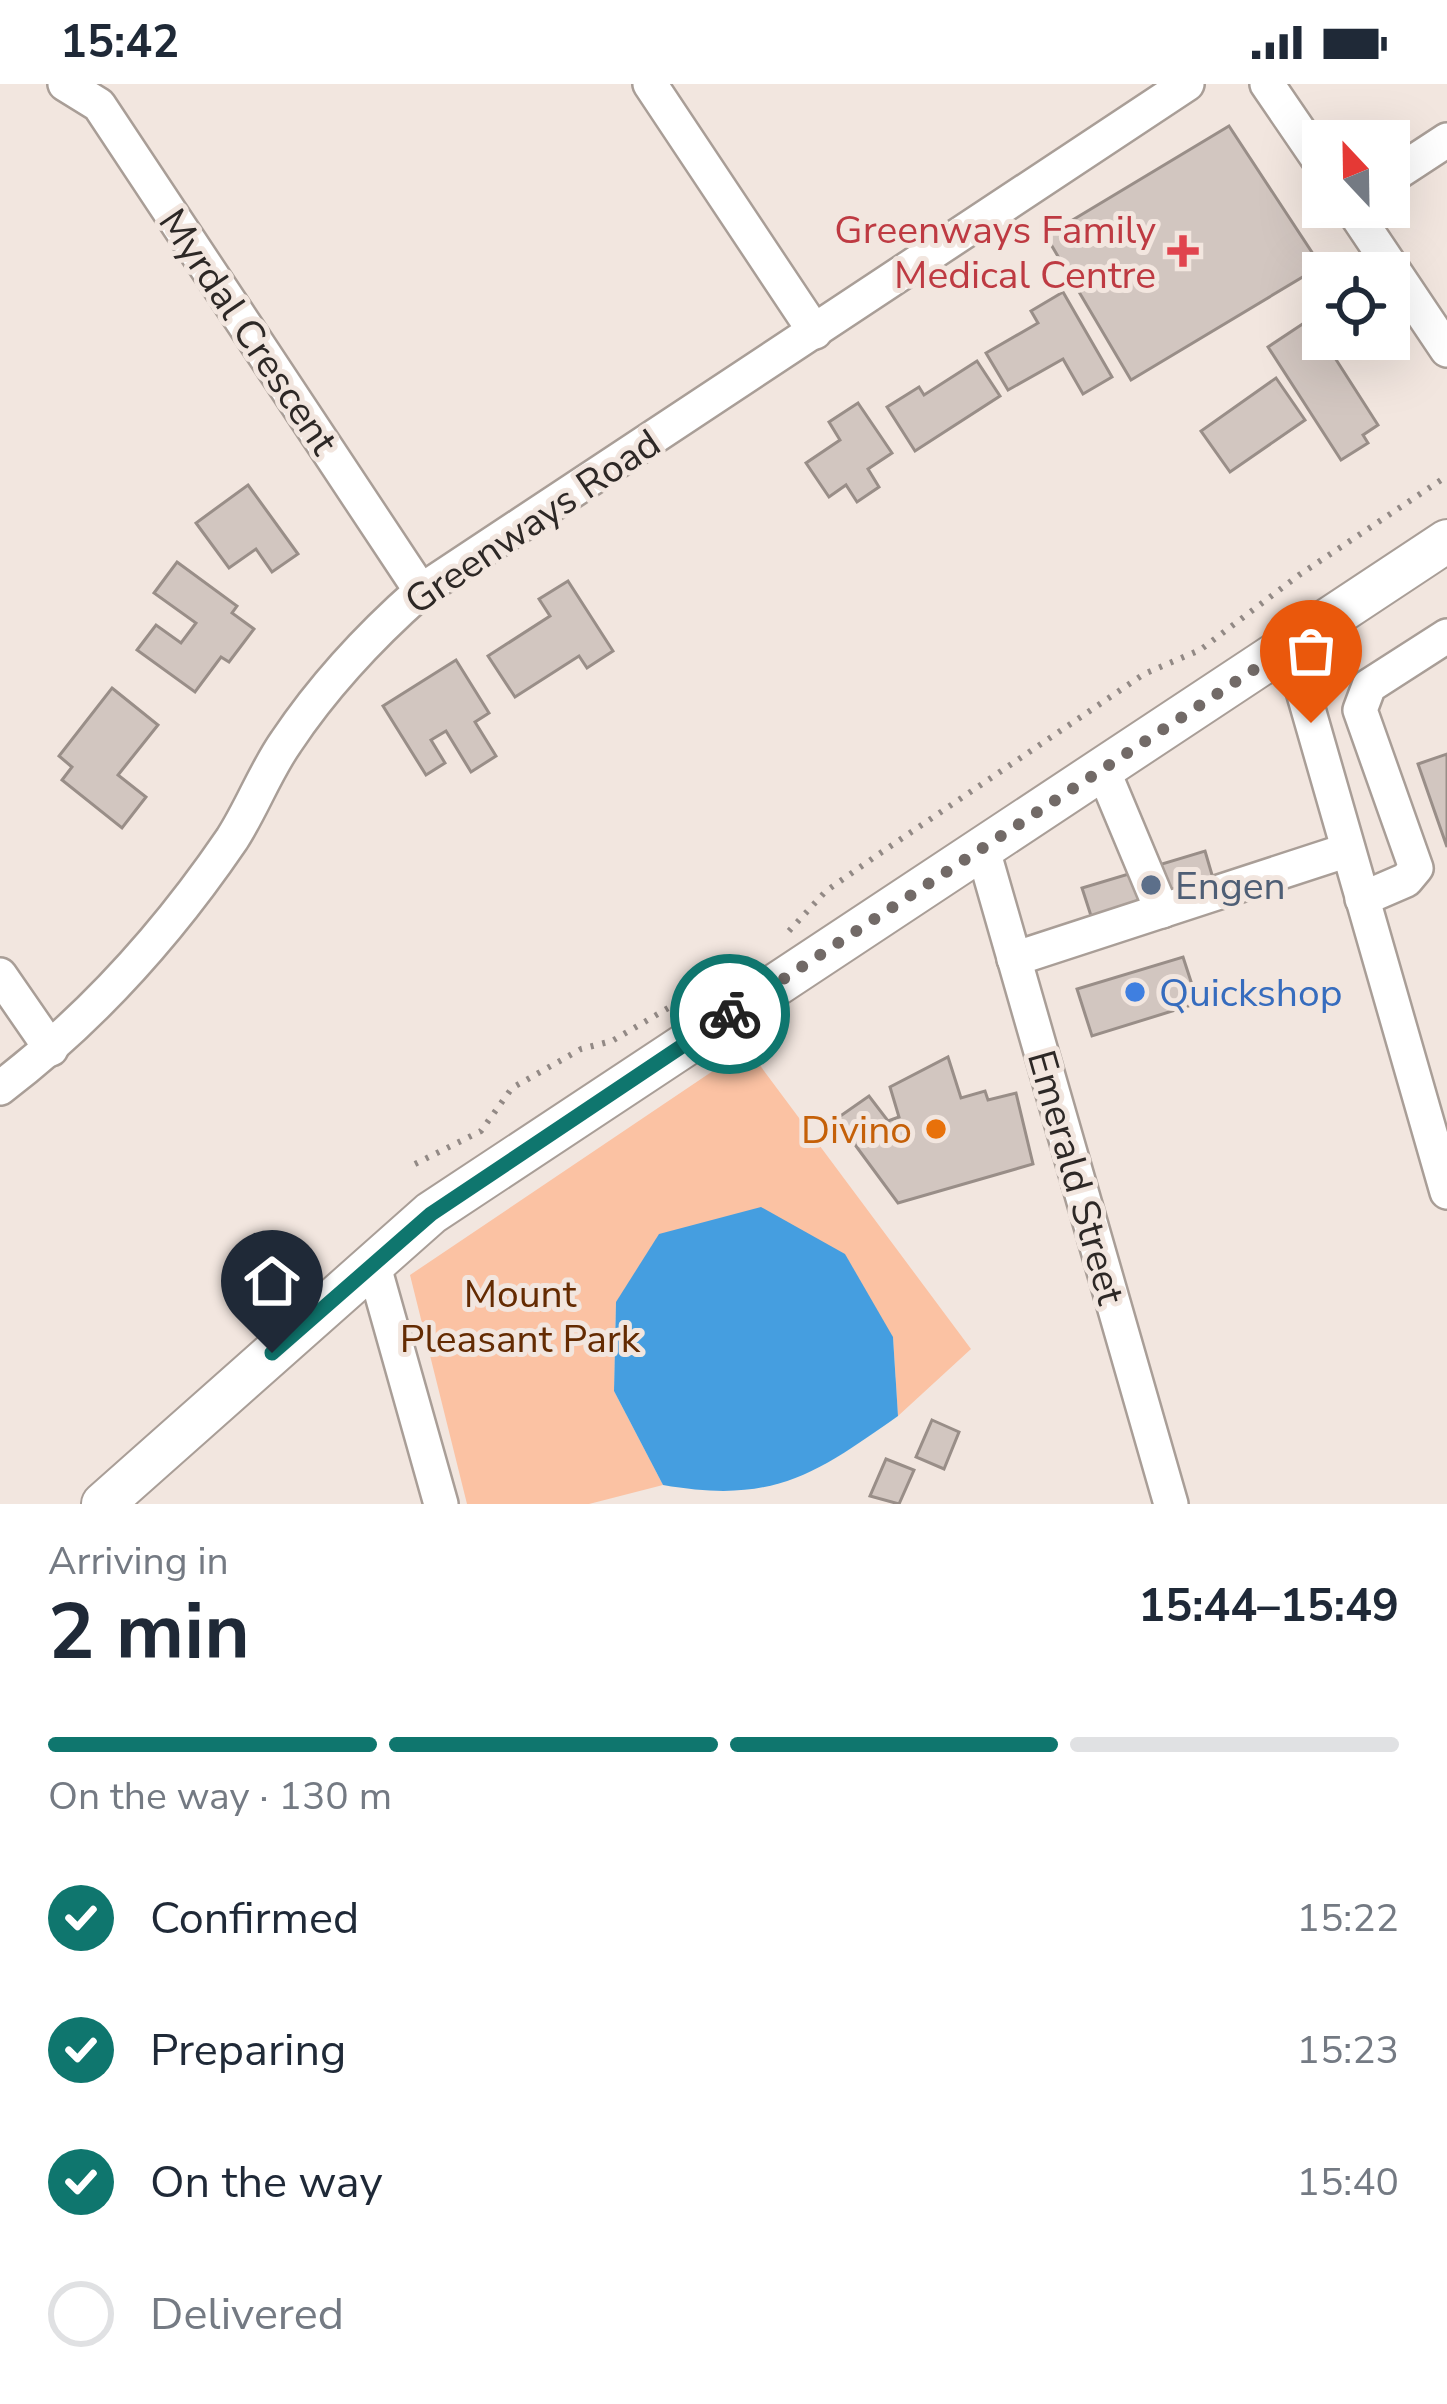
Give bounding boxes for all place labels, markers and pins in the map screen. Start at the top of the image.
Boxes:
place label: Greenways Family Medical Centre [834,204,1156,302]
marker: Greenways Family Medical Centre [1167,235,1199,267]
pin [1260,600,1362,723]
place label: Engen [1175,860,1286,913]
marker: Engen [1138,872,1164,898]
place label: Quickshop [1159,967,1342,1020]
marker: Quickshop [1122,979,1148,1005]
place label: Divino [801,1104,912,1157]
marker: Divino [923,1116,949,1142]
pin [221,1230,323,1353]

